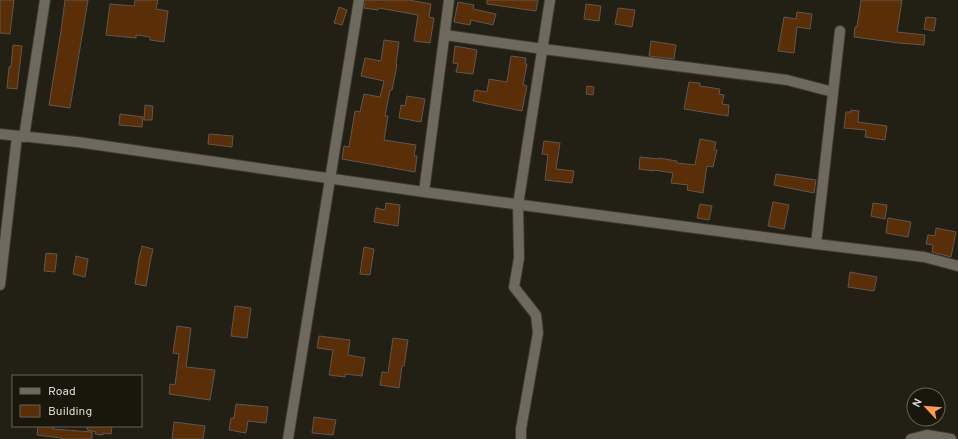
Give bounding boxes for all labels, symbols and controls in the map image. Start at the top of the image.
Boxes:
legend [12,375,142,427]
text: Road [48,384,76,400]
north arrow [906,387,946,427]
text: N [910,396,926,410]
text: Building [48,404,92,420]

